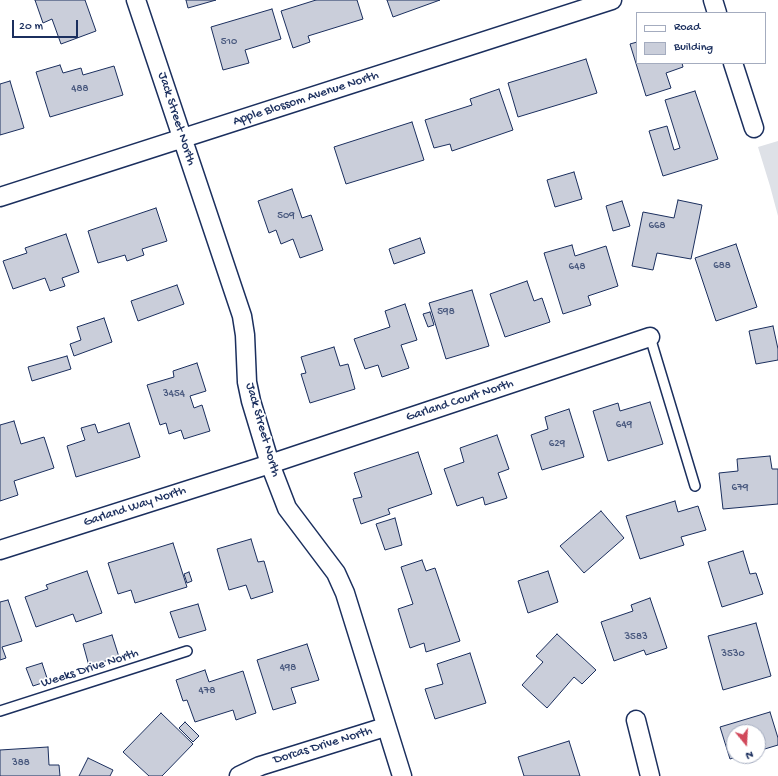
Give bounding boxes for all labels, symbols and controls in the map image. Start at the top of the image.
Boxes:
scale bar [14,12,80,38]
legend [636,12,766,64]
text: 20 m [19,20,43,34]
text: Road [674,21,700,35]
house number: 510 [221,35,237,49]
text: Building [674,41,713,55]
street label: Apple Blossom Avenue North [231,68,381,130]
street label: Jack Street North [154,70,198,168]
house number: 488 [71,82,89,96]
house number: 509 [277,209,295,223]
house number: 668 [648,219,666,233]
house number: 688 [713,259,731,273]
house number: 648 [569,260,585,274]
house number: 598 [437,305,455,319]
street label: Garland Court North [404,376,516,426]
street label: Jack Street North [241,381,283,479]
house number: 3454 [163,387,185,401]
house number: 649 [616,418,632,432]
house number: 629 [549,437,565,451]
house number: 679 [732,481,748,495]
street label: Garland Way North [82,483,188,531]
house number: 3583 [624,630,648,644]
street label: Weeks Drive North [39,646,141,692]
house number: 3530 [721,647,745,661]
house number: 498 [280,661,296,675]
house number: 478 [199,684,215,698]
street label: Dorcas Drive North [272,724,374,768]
north arrow [726,724,766,764]
text: N [744,748,755,761]
house number: 388 [12,756,30,770]

